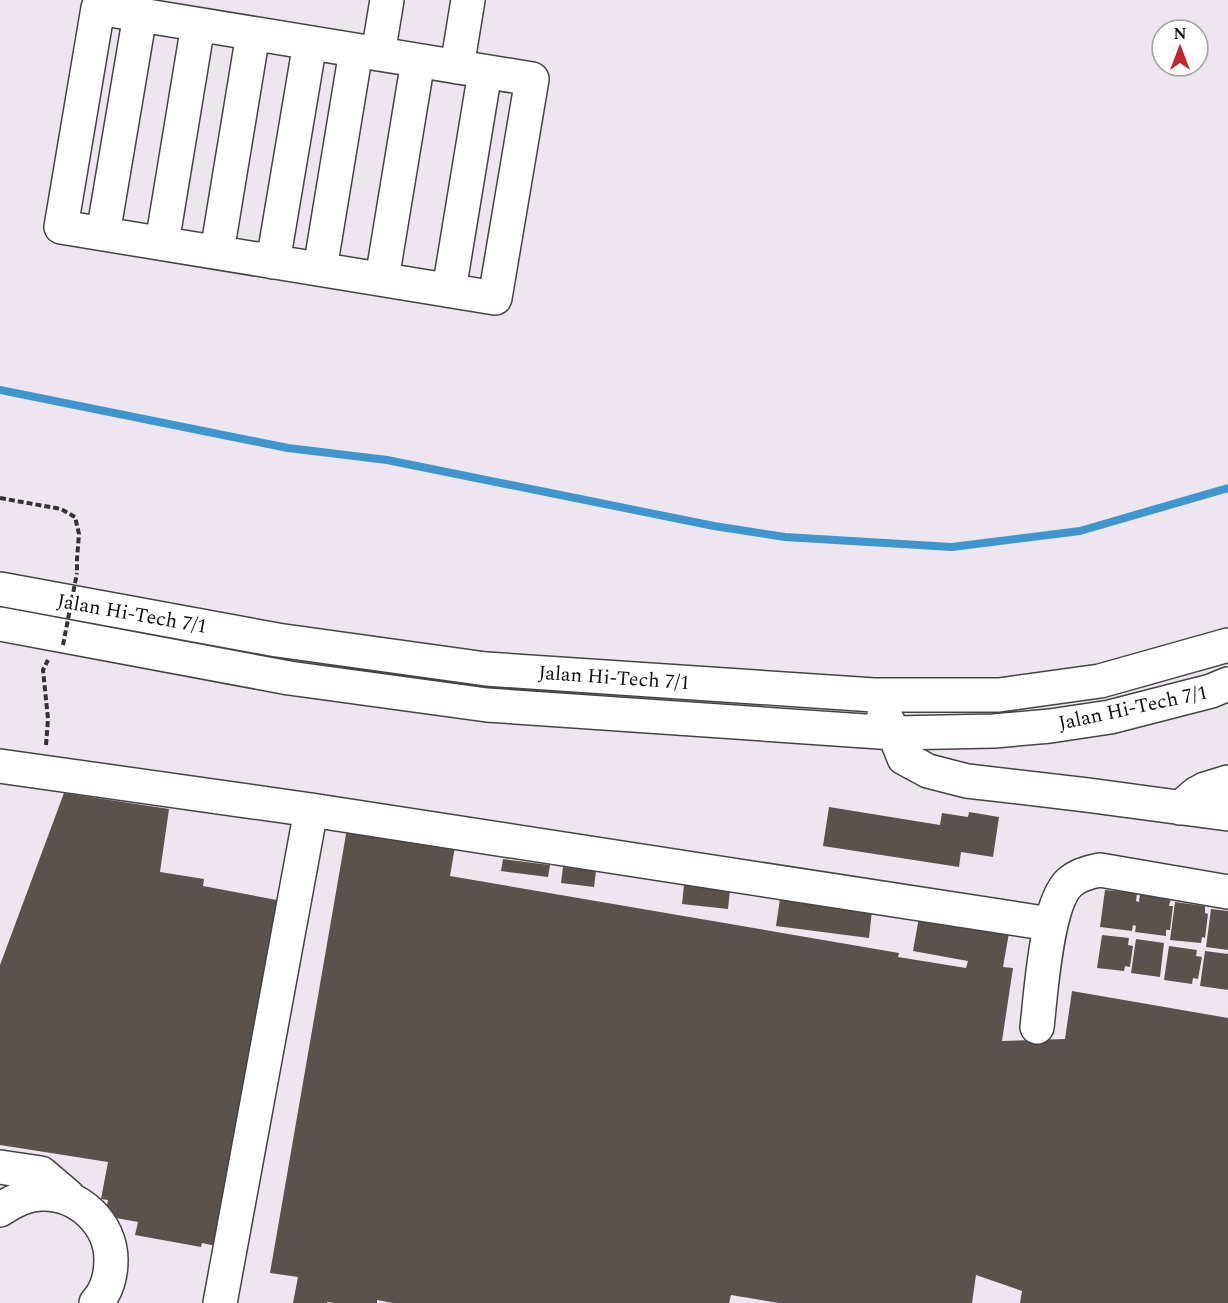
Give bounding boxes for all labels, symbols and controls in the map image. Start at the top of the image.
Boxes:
north arrow [1150,18,1210,78]
text: N [1173,22,1187,46]
street label: Jalan Hi-Tech 7/1 [55,586,209,642]
street label: Jalan Hi-Tech 7/1 [537,658,691,698]
street label: Jalan Hi-Tech 7/1 [1056,678,1210,738]

